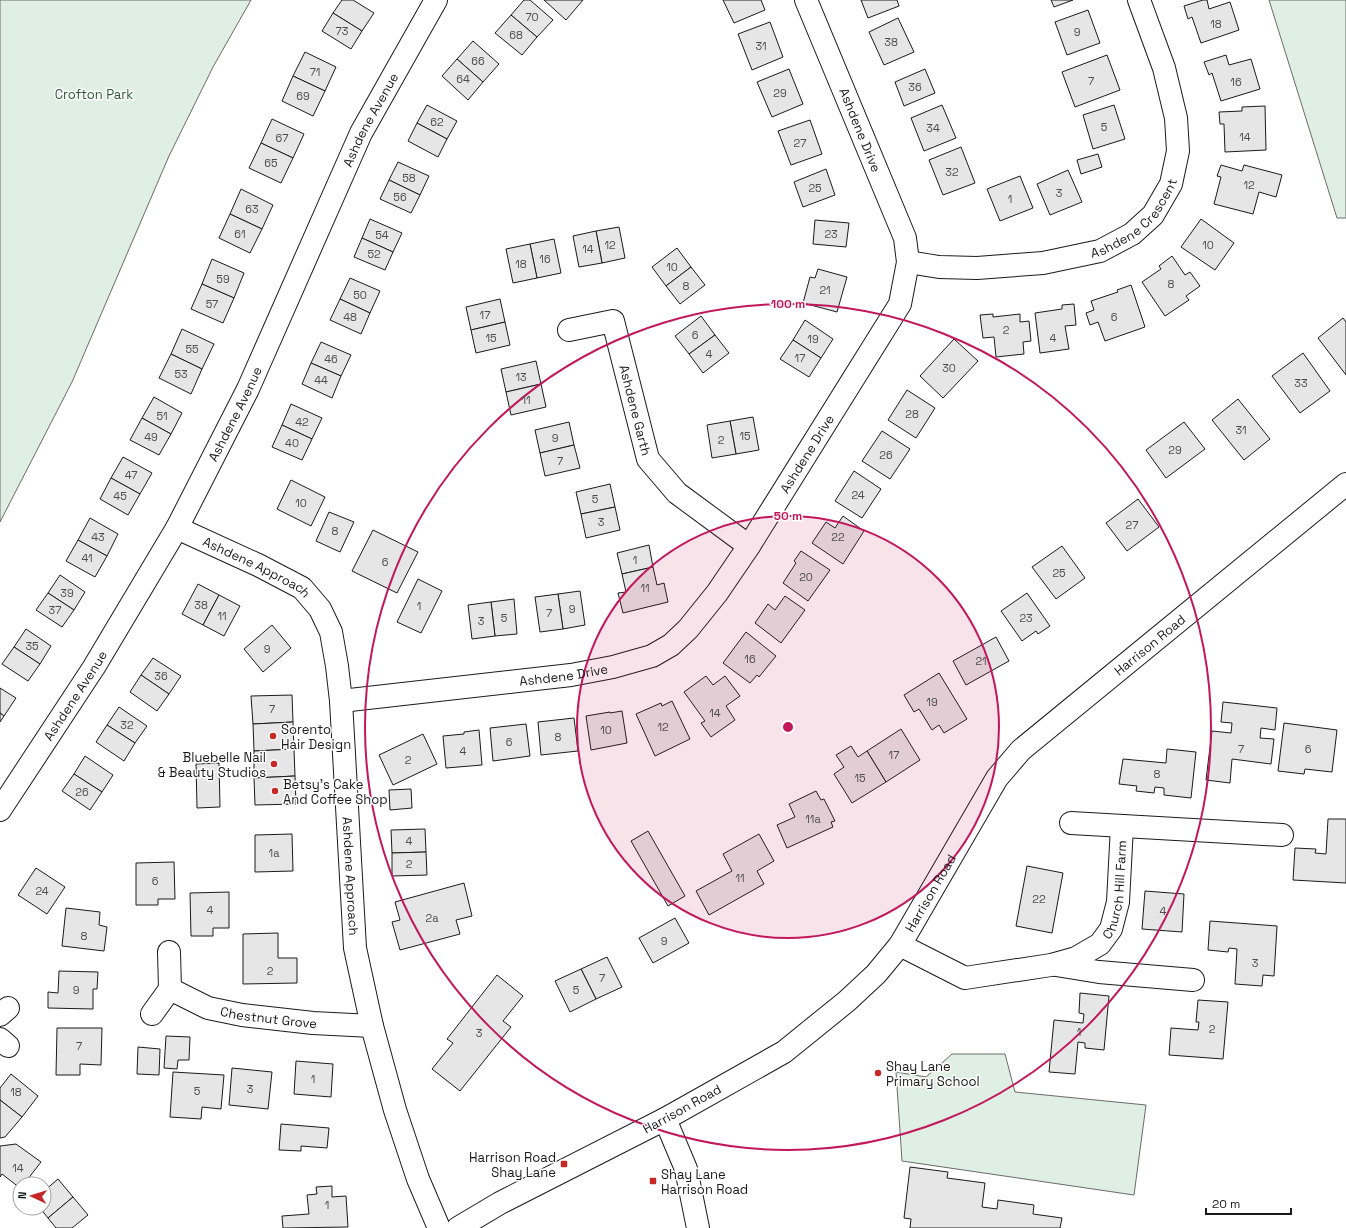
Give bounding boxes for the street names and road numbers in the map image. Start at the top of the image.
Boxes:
street label: Ashdene Avenue [339,70,402,169]
street label: Ashdene Drive [835,85,885,175]
street label: Ashdene Crescent [1089,177,1180,261]
street label: Ashdene Garth [616,363,655,457]
street label: Ashdene Avenue [204,364,265,464]
street label: Ashdene Drive [776,411,837,496]
street label: Ashdene Approach [200,533,315,601]
street label: Harrison Road [1110,611,1189,679]
street label: Ashdene Avenue [40,647,110,744]
street label: Ashdene Drive [518,660,609,689]
street label: Ashdene Approach [339,816,363,936]
street label: Church Hill Farm [1098,840,1130,942]
street label: Harrison Road [901,851,959,935]
street label: Chestnut Grove [219,1002,317,1032]
street label: Harrison Road [640,1080,724,1138]

